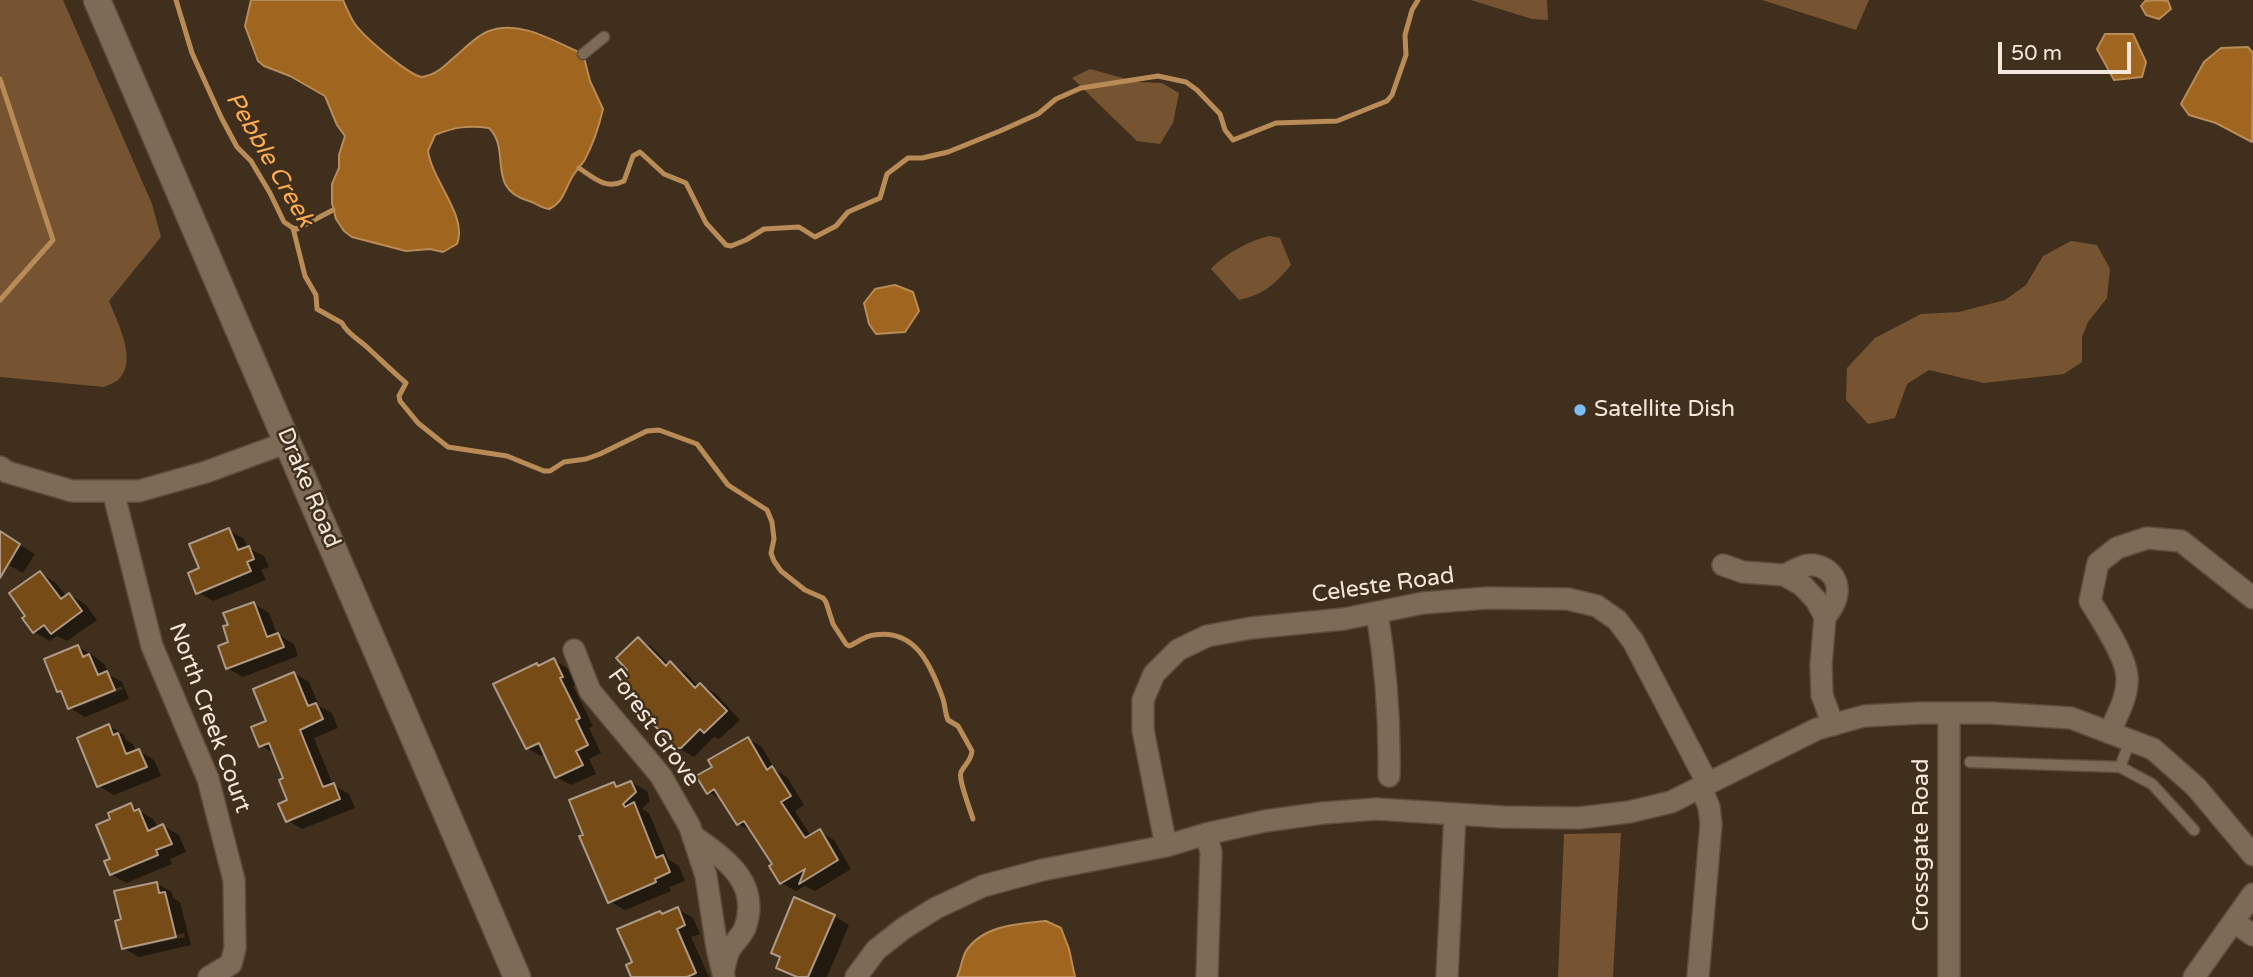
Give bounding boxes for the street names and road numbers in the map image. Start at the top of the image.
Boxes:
street label: Drake Road [270,424,346,552]
street label: Celeste Road [1310,562,1456,610]
street label: North Creek Court [162,619,256,817]
street label: Forest Grove [601,664,705,792]
street label: Crossgate Road [1908,759,1936,931]

